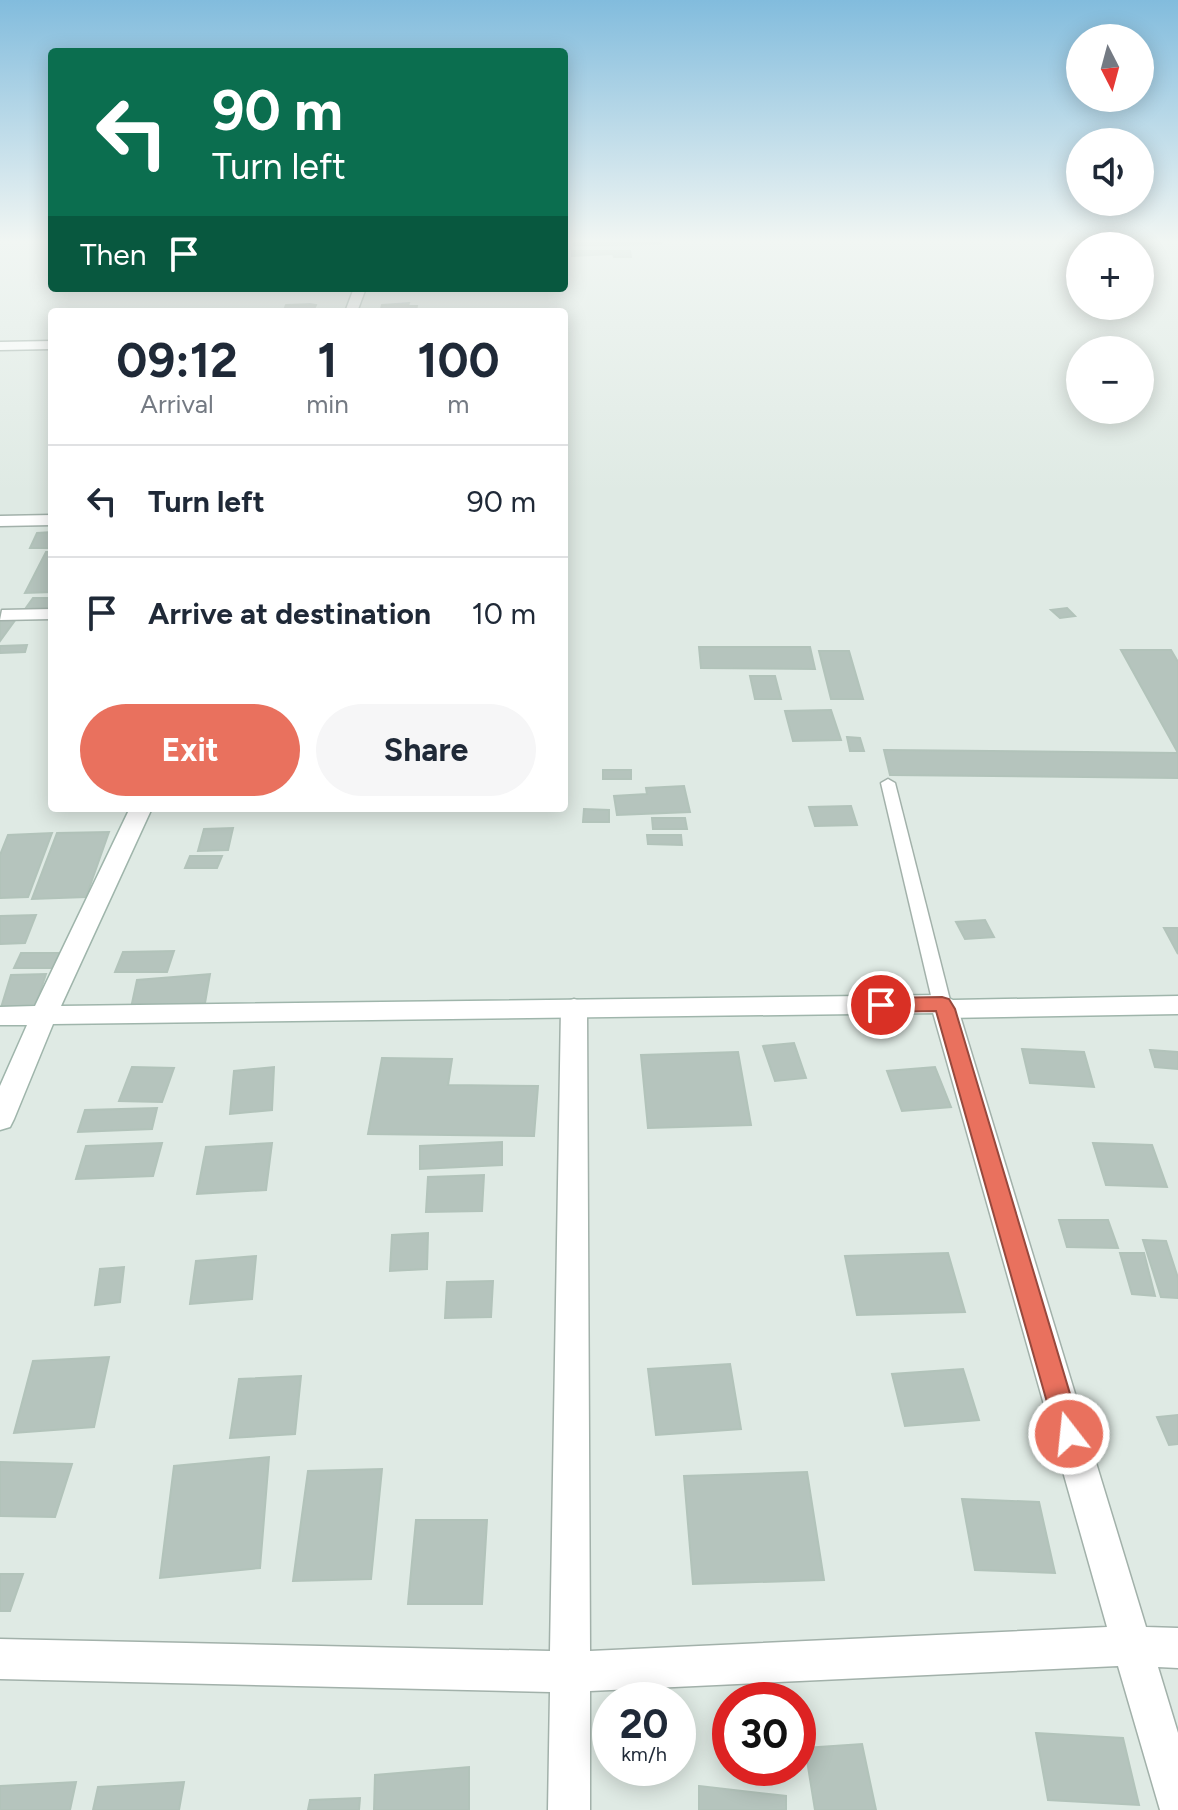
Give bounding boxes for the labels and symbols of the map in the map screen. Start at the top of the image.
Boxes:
north arrow [1066,24,1154,112]
pin [847,971,915,1039]
position arrow [1027,1392,1111,1476]
speed limit sign: 30 [712,1682,816,1786]

